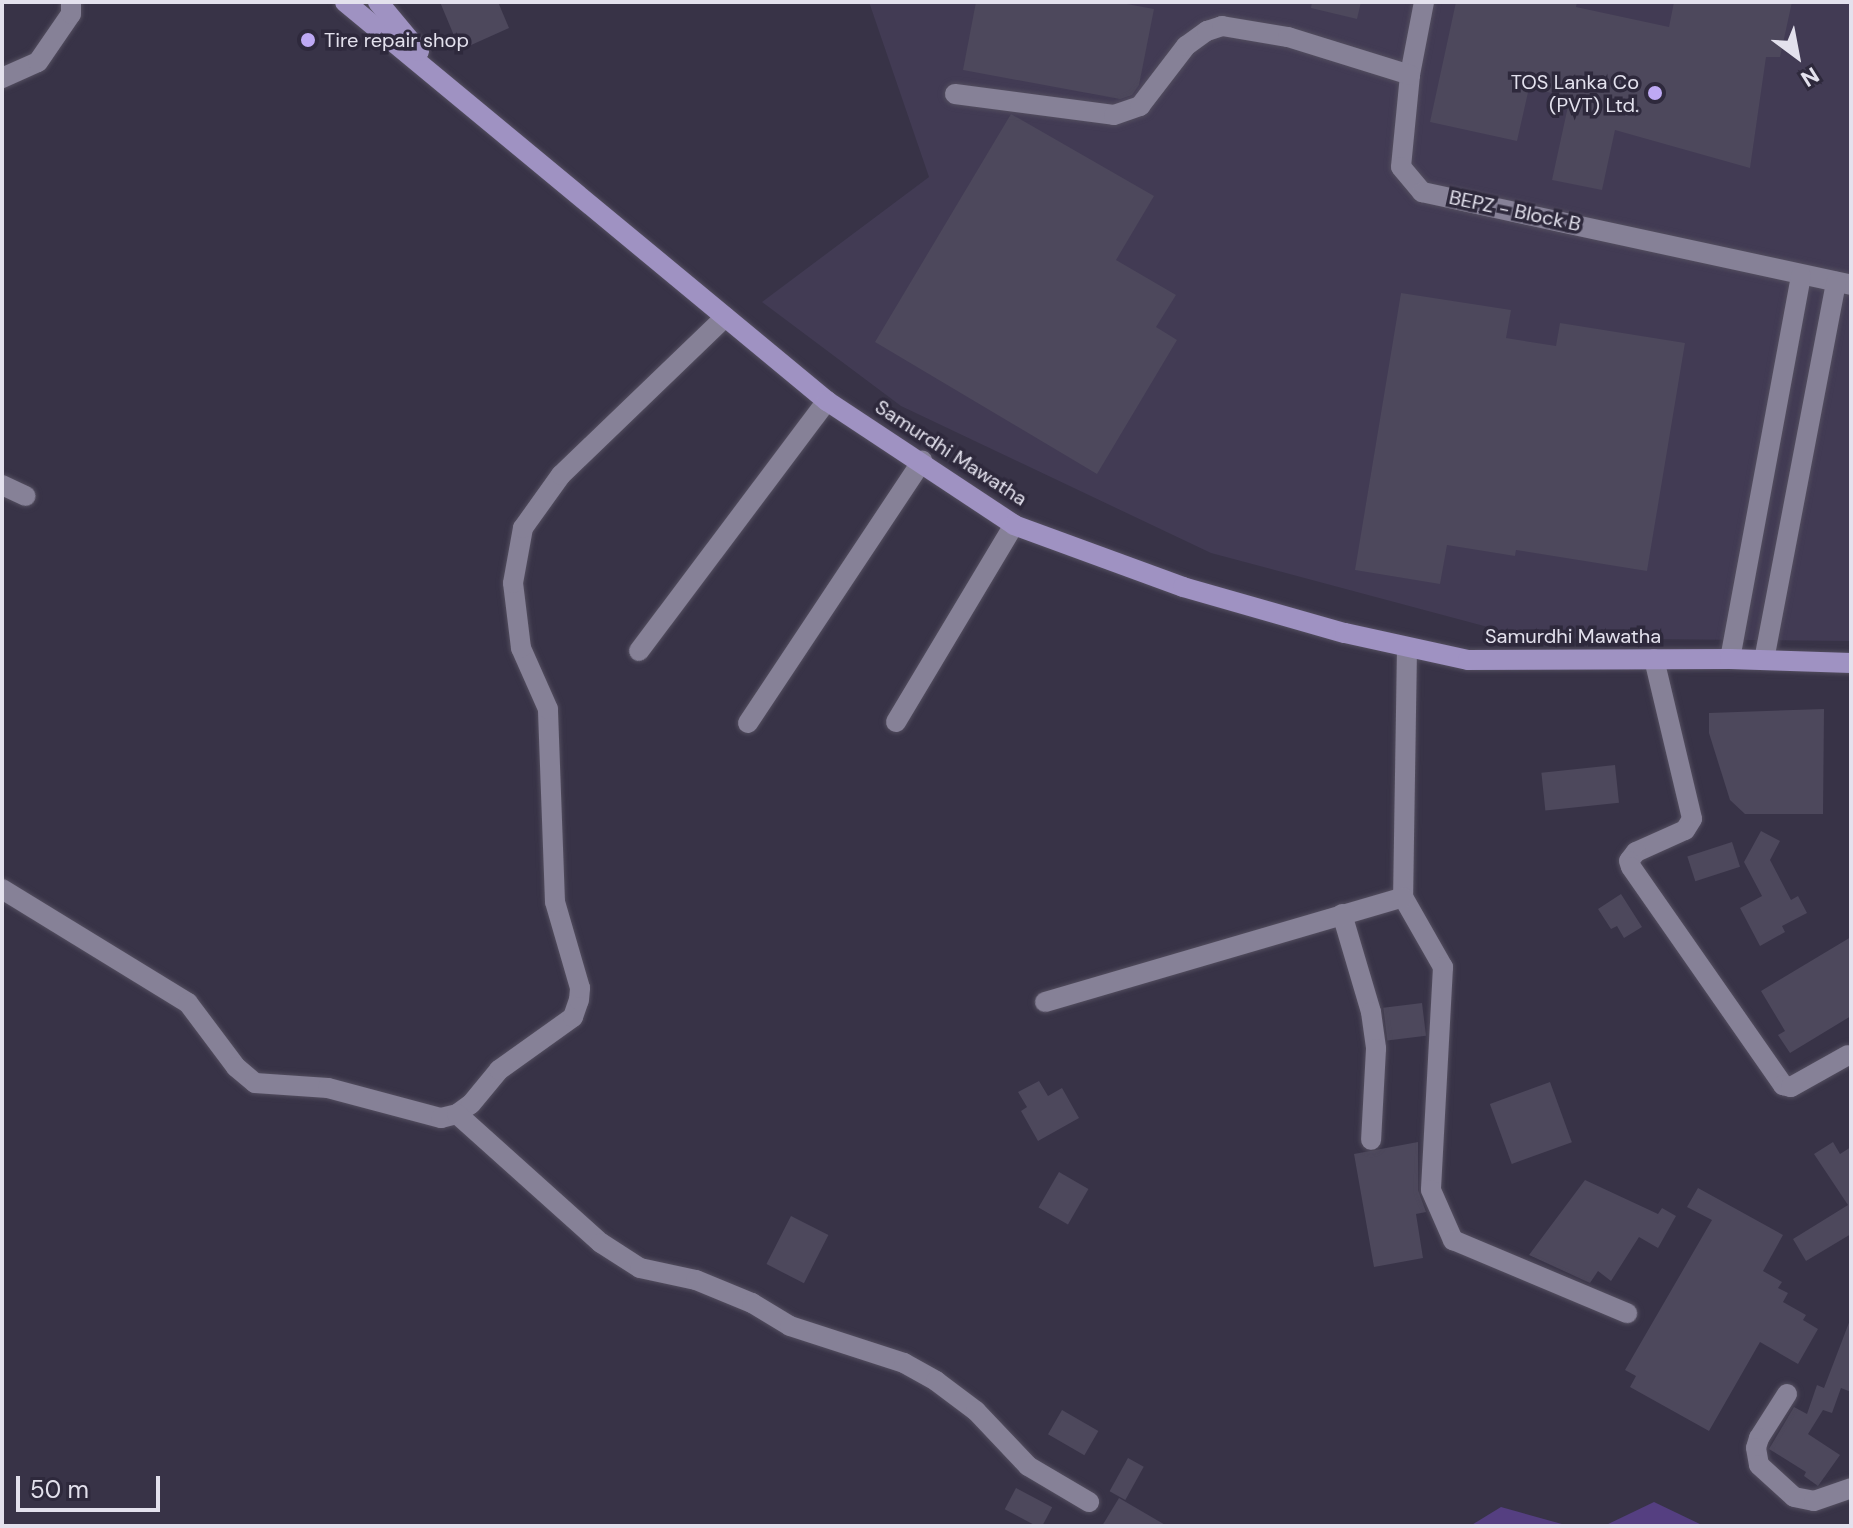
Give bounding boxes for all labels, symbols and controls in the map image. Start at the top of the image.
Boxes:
north arrow [1757,16,1837,96]
place label: Tire repair shop [324,28,469,52]
marker: Tire repair shop [299,31,317,49]
text: N [1796,60,1824,93]
place label: TOS Lanka Co (PVT) Ltd. [1511,70,1639,117]
marker: TOS Lanka Co (PVT) Ltd. [1646,84,1664,102]
street label: BEPZ - Block B [1447,185,1583,237]
street label: Samurdhi Mawatha [871,395,1031,511]
street label: Samurdhi Mawatha [1485,624,1661,648]
scale bar [20,1460,164,1510]
text: 50 m [30,1474,89,1505]

